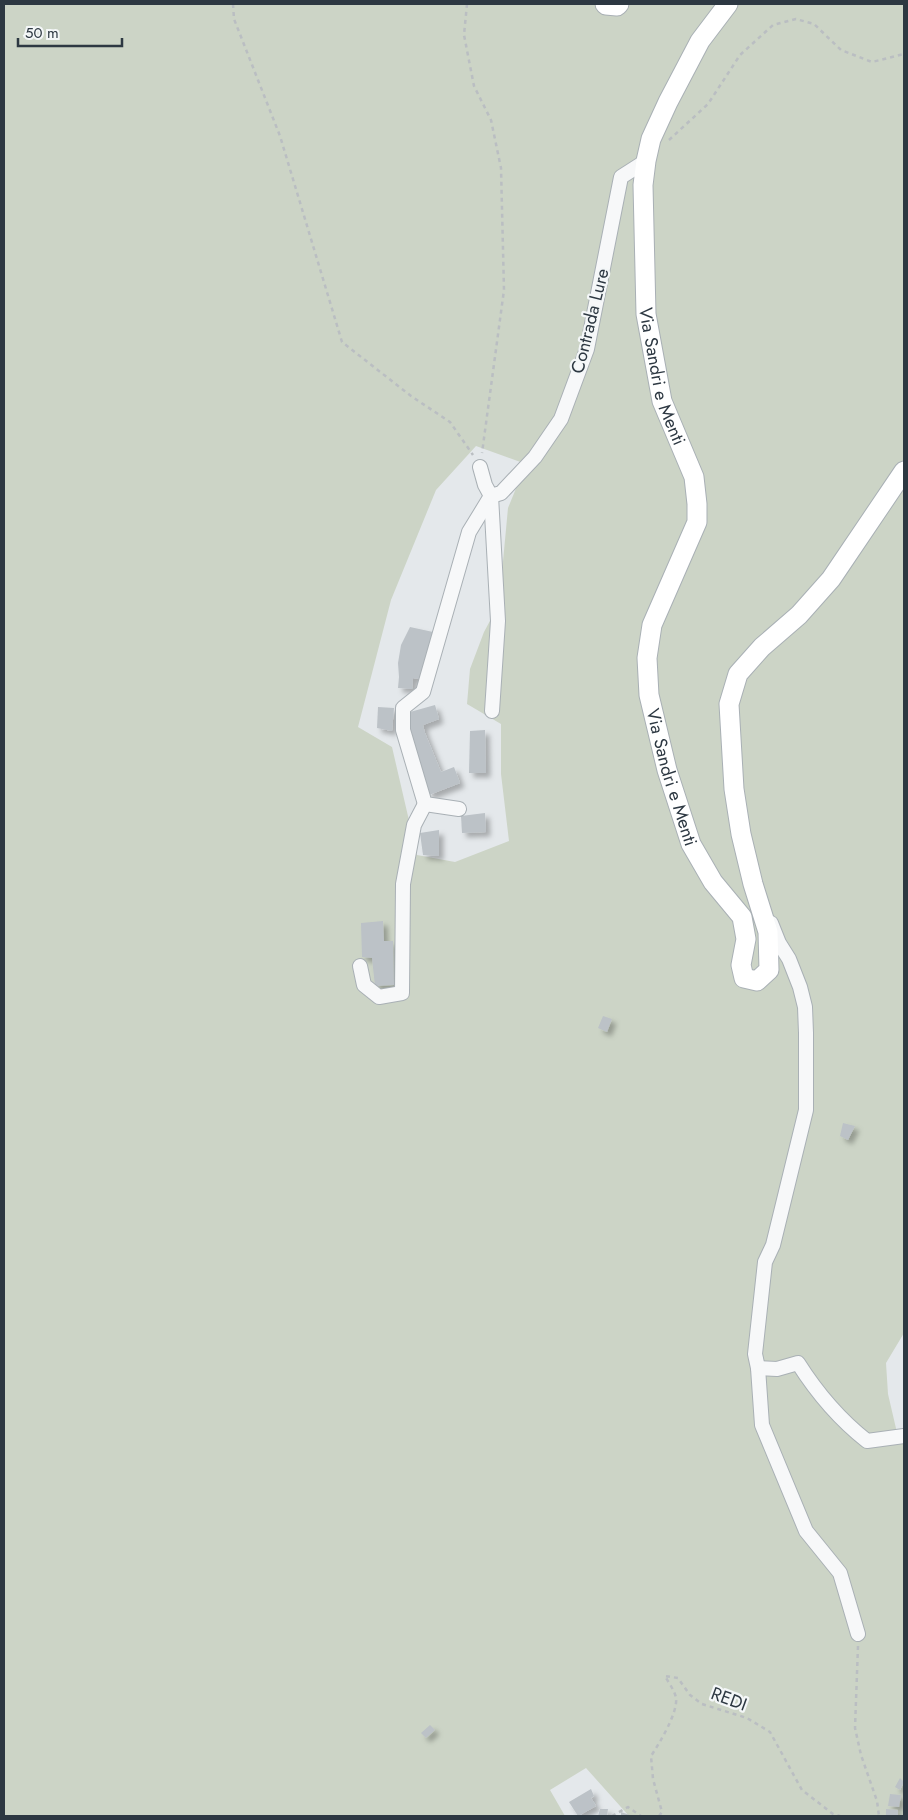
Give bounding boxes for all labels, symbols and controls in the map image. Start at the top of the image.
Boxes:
scale bar [18,15,121,47]
text: 50 m [25,22,59,44]
street label: Contrada Lure [564,266,616,376]
street label: Via Sandri e Menti [633,307,692,449]
street label: Via Sandri e Menti [640,706,704,849]
street label: REDI [707,1681,751,1717]

